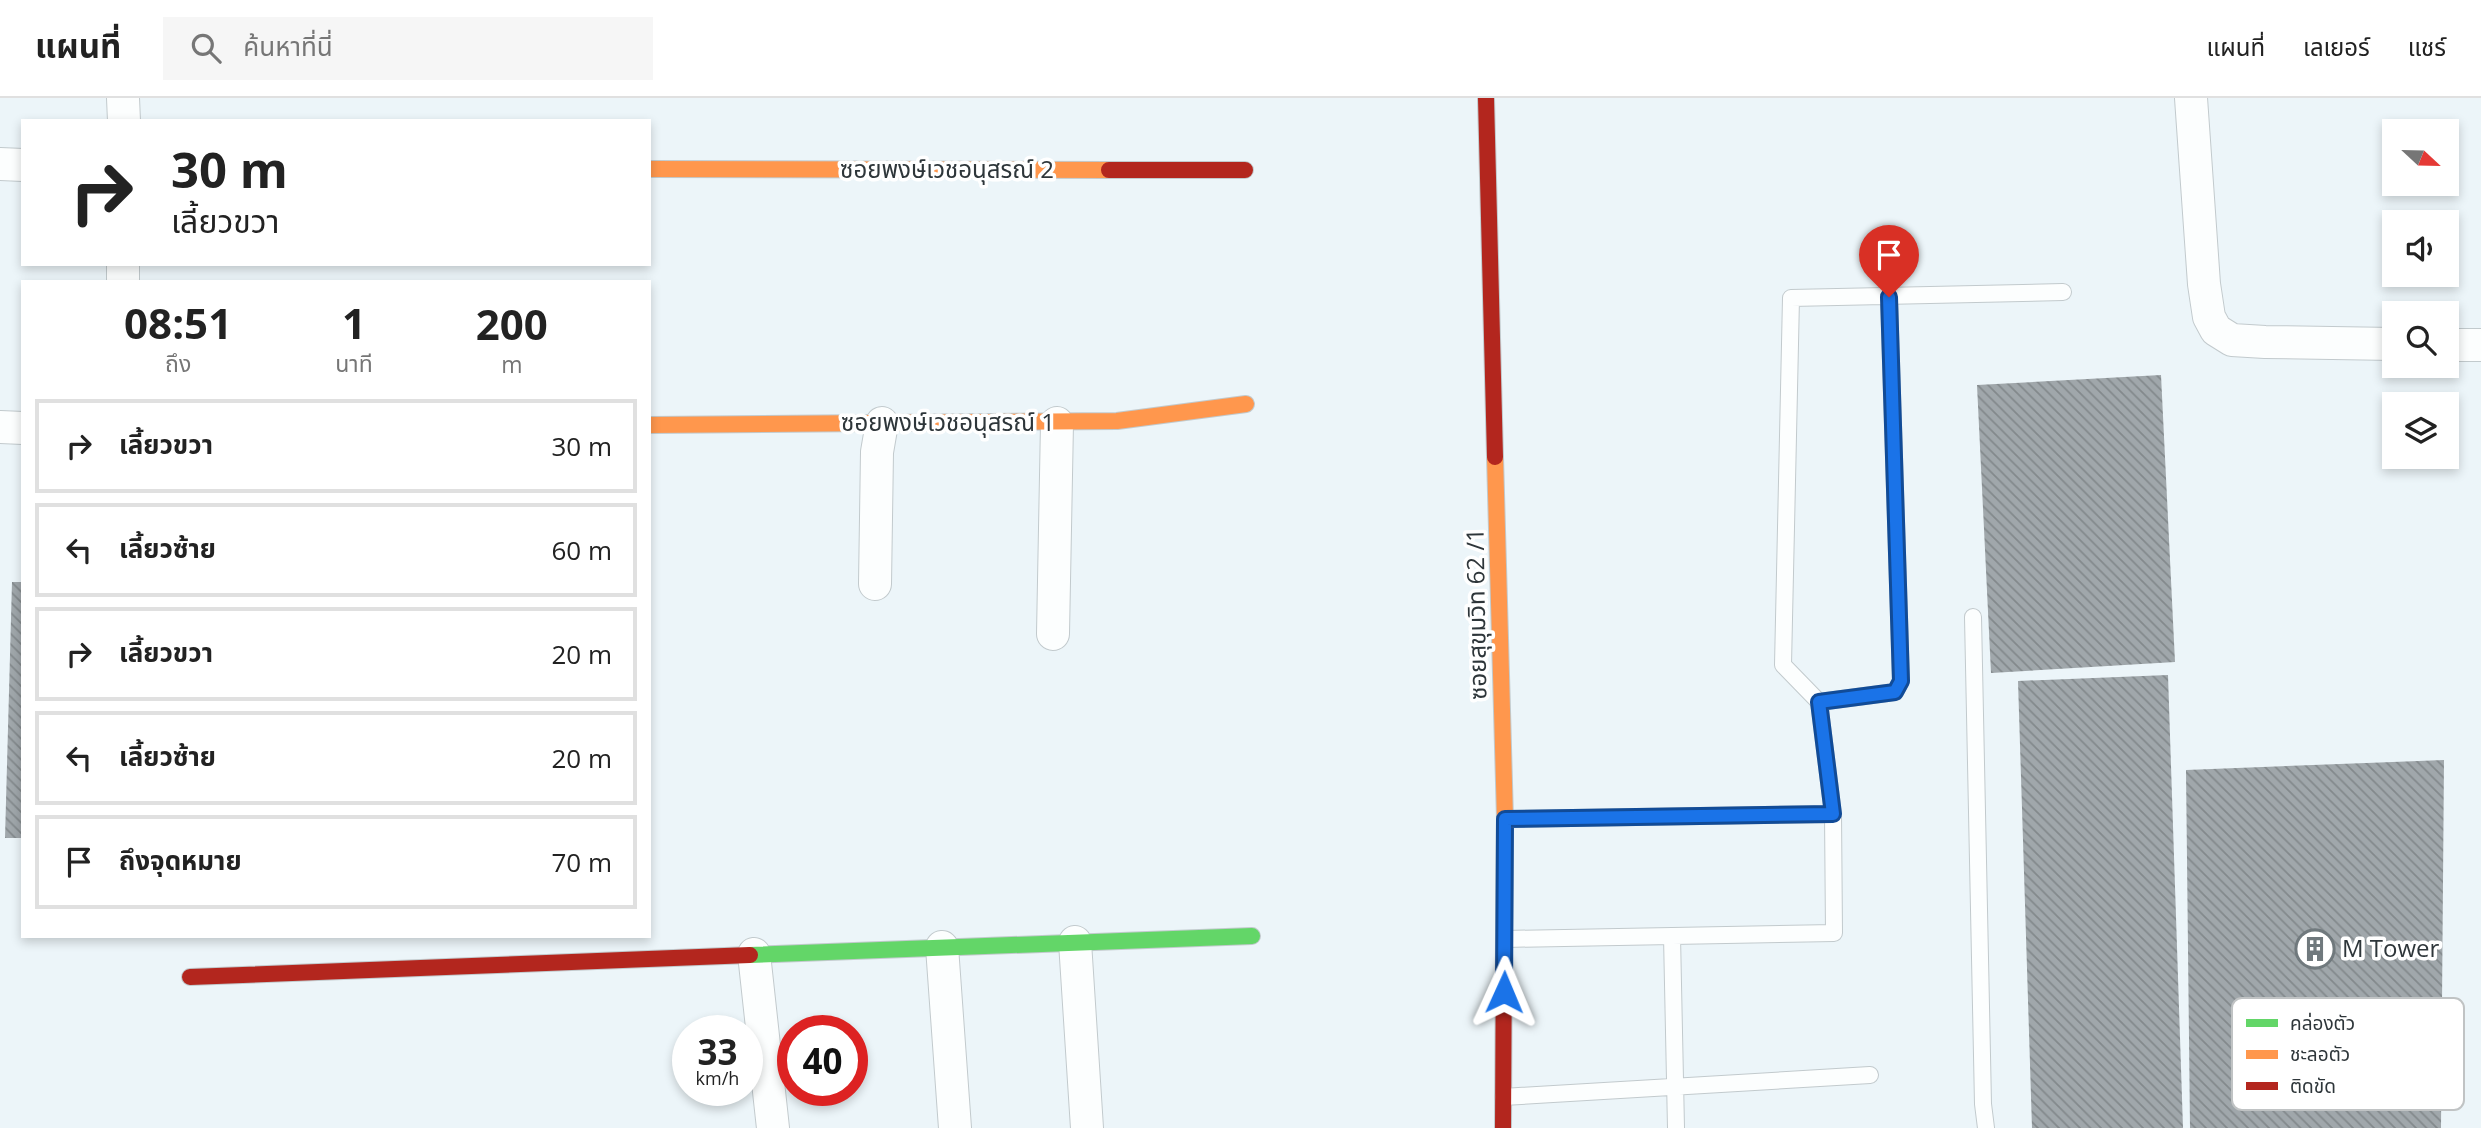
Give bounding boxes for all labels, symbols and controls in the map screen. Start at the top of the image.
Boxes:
search box [163,17,653,80]
text: แผนที่ [35,23,121,68]
text: ค้นหาที่นี่ [243,28,333,64]
icon: search [187,29,225,67]
text: แผนที่ [2207,30,2265,63]
text: เลเยอร์ [2303,30,2370,63]
text: แชร์ [2408,30,2446,63]
north arrow [2382,119,2459,196]
map controls [2382,119,2459,469]
text: 30 m [171,136,288,202]
icon: right [56,147,147,238]
street label: ซอยพงษ์เวชอนุสรณ์ 2 [840,152,1054,185]
text: เลี้ยวขวา [171,199,279,242]
button: sound [2382,210,2459,287]
pin [1859,225,1919,297]
icon: arrive [1870,236,1908,274]
text: 08:51 [124,294,232,351]
text: 1 [342,294,366,351]
text: 200 [476,295,548,352]
button: search [2382,301,2459,378]
text: ถึง [165,347,191,379]
text: นาที [335,347,373,379]
text: m [501,348,523,380]
button: layers [2382,392,2459,469]
street label: ซอยพงษ์เวชอนุสรณ์ 1 [841,405,1055,438]
text: เลี้ยวขวา [119,426,213,462]
icon: right [60,427,98,465]
text: 30 m [551,428,612,464]
street label: ซอยสุขุมวิท 62 /1 [1458,528,1493,700]
text: เลี้ยวซ้าย [119,530,216,566]
icon: left [60,531,98,569]
text: 60 m [551,532,612,568]
text: เลี้ยวขวา [119,634,213,670]
icon: right [60,635,98,673]
text: 20 m [551,636,612,672]
text: เลี้ยวซ้าย [119,738,216,774]
icon: left [60,739,98,777]
text: 20 m [551,740,612,776]
text: ถึงจุดหมาย [119,842,242,878]
icon: arrive [60,843,98,881]
text: 70 m [551,844,612,880]
building icon: M Tower [2294,928,2336,970]
place label: M Tower [2342,931,2440,964]
position arrow [1467,955,1541,1029]
legend [2232,998,2464,1110]
text: คล่องตัว [2290,1010,2355,1036]
speed limit sign: 40 [777,1015,868,1106]
text: 33 [697,1028,738,1075]
text: ชะลอตัว [2290,1041,2350,1067]
text: km/h [696,1066,739,1090]
text: ติดขัด [2290,1073,2336,1099]

